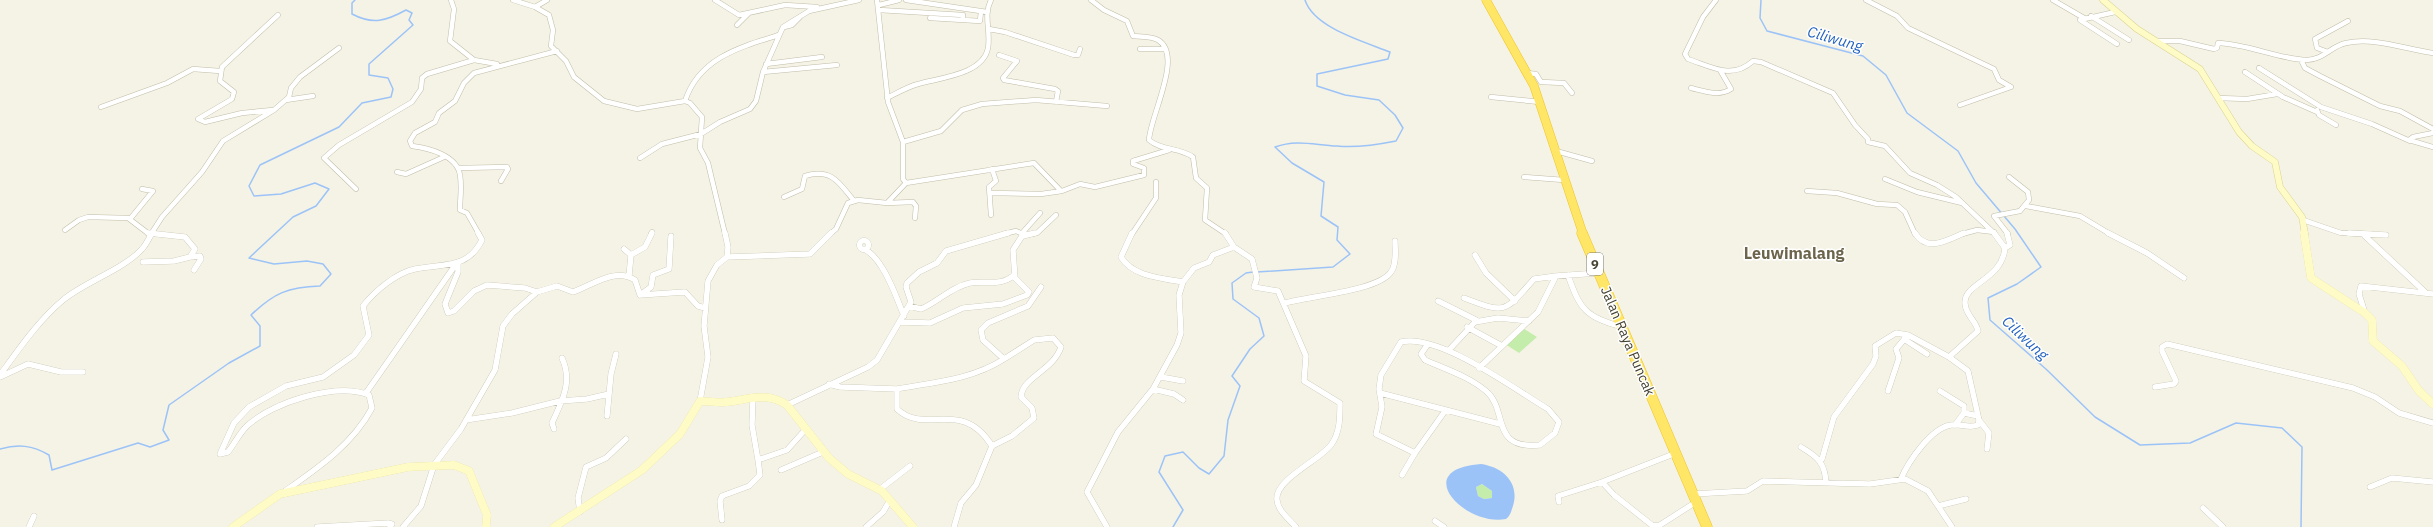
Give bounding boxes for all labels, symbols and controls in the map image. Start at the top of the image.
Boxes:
water label: Ciliwung [1805,22,1866,56]
district label: Leuwimalang [1744,243,1844,263]
road number: 9 [1587,253,1603,275]
street label: Jalan Raya Puncak [1597,284,1659,399]
water label: Ciliwung [1998,311,2053,365]

